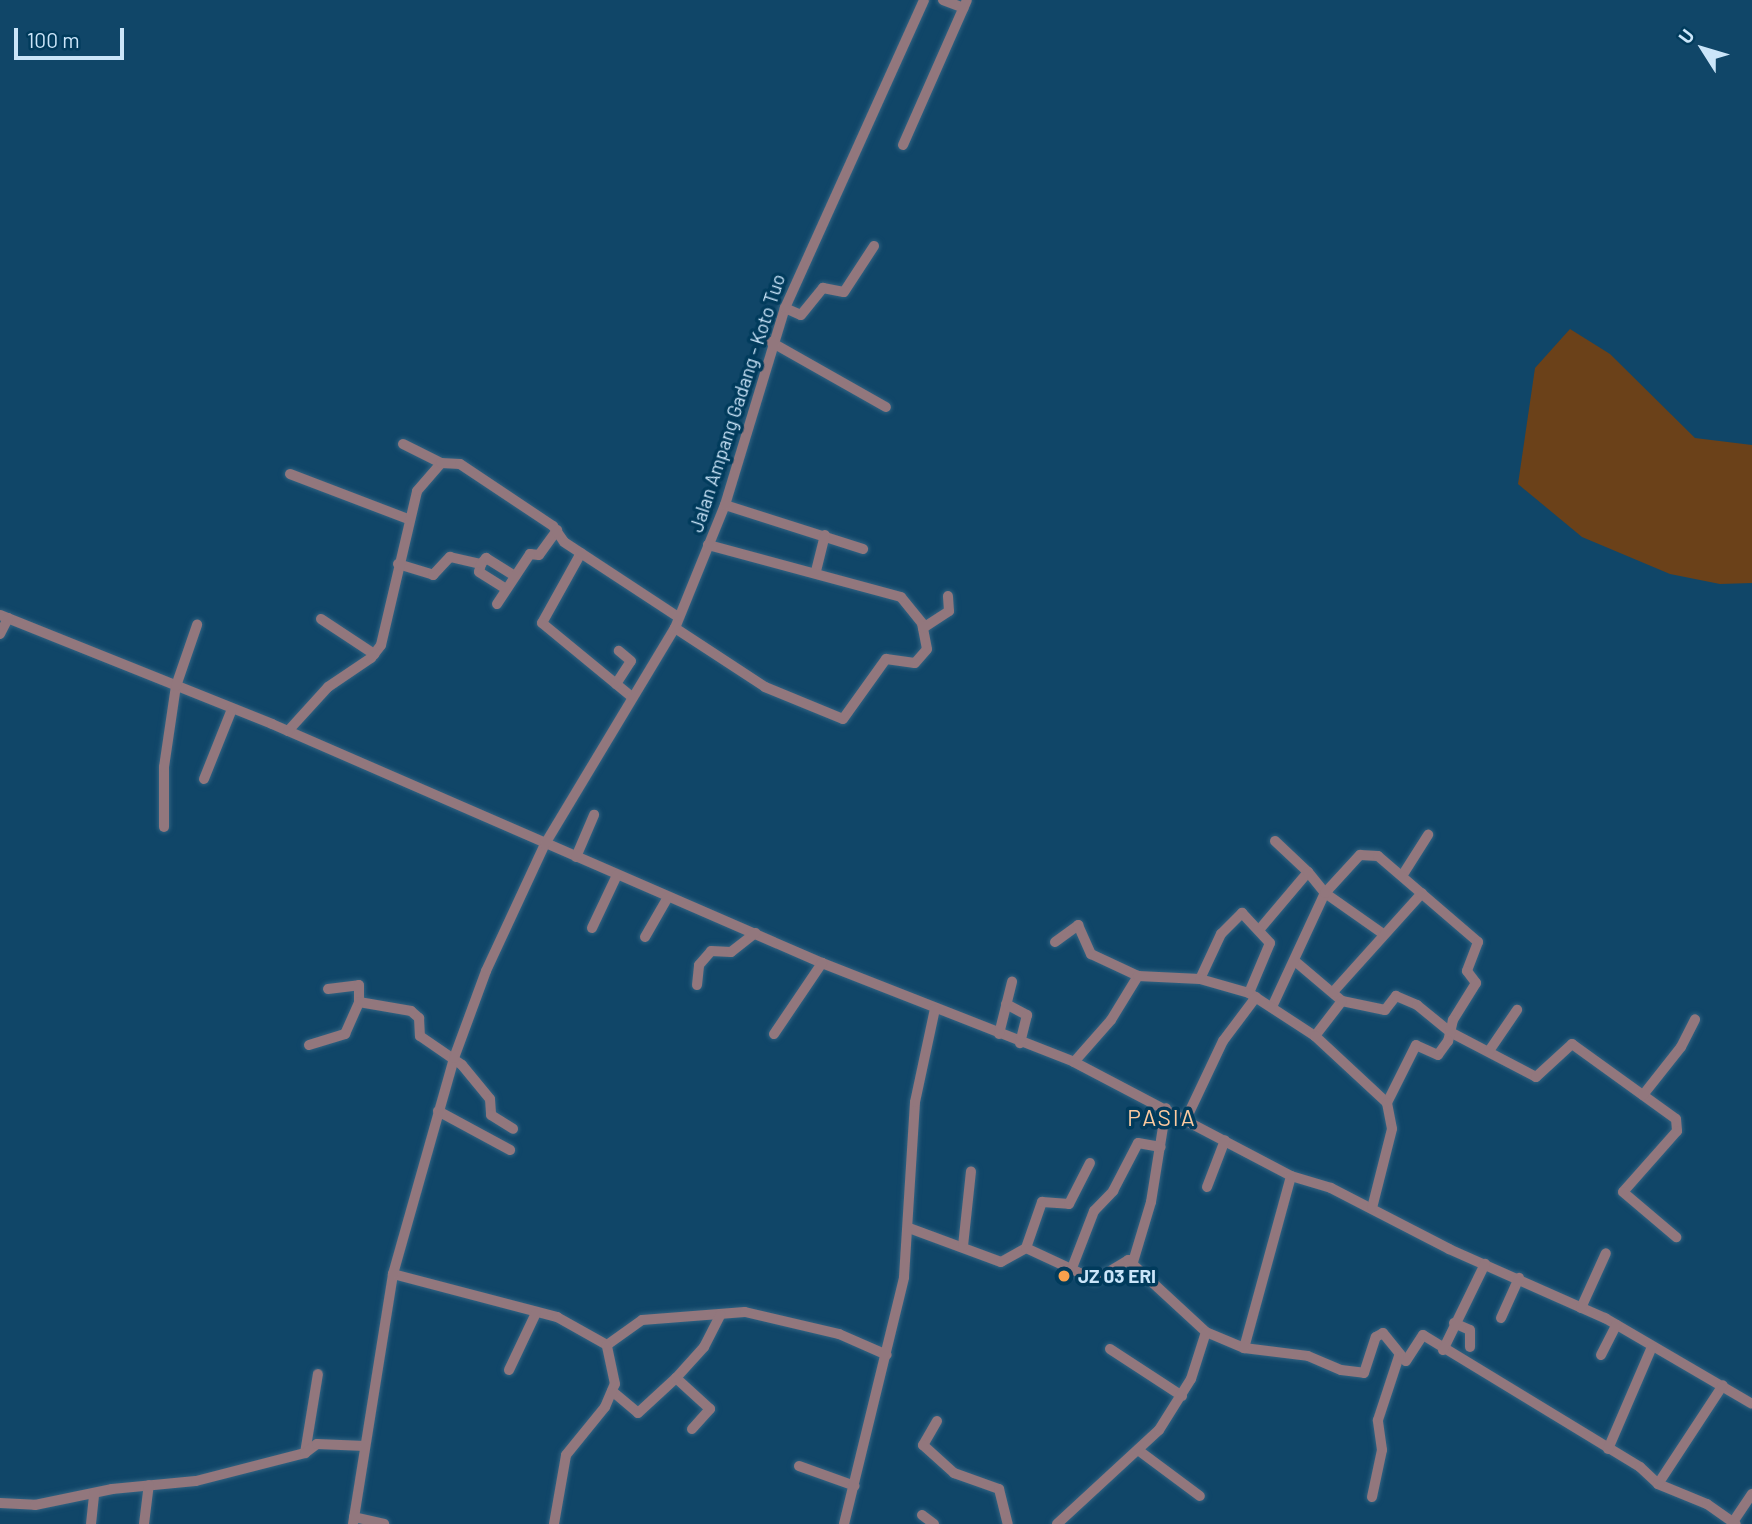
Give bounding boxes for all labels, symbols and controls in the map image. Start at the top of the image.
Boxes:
scale bar [18,14,128,58]
north arrow [1668,14,1738,84]
text: U [1673,24,1699,48]
text: 100 m [27,27,80,52]
street label: Jalan Ampang Gadang - Koto Tuo [684,271,790,535]
district label: PASIA [1128,1103,1196,1131]
place label: JZ 03 ERI [1078,1265,1156,1287]
marker: JZ 03 ERI [1056,1268,1072,1284]

